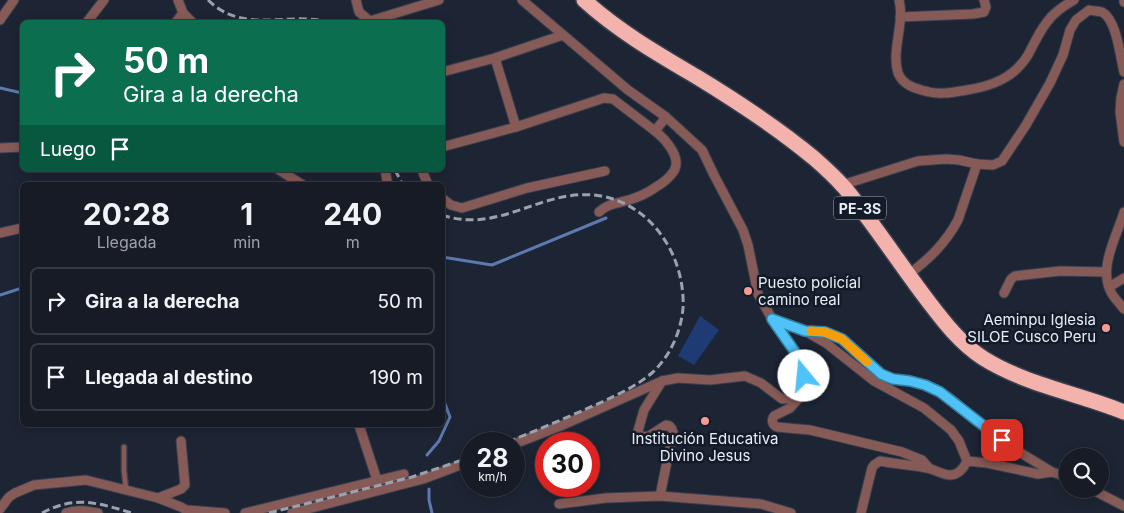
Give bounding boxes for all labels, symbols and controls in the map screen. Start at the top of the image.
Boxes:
text: 50 m [123,39,209,81]
icon: right [40,40,105,105]
text: Gira a la derecha [123,81,299,107]
icon: arrive [106,135,134,163]
text: Luego [40,138,96,161]
text: 20:28 [83,196,170,232]
text: 1 [240,196,253,232]
text: 240 [323,196,382,232]
road number: PE-3S [834,197,886,220]
text: Llegada [97,232,156,252]
text: min [233,232,260,252]
text: m [346,232,360,252]
place label: Puesto policíal camino real [758,273,861,309]
marker: Puesto policíal camino real [742,285,754,297]
icon: right [42,287,70,315]
text: Gira a la derecha [85,290,240,313]
text: 50 m [377,290,423,313]
place label: Aeminpu Iglesia SILOE Cusco Peru [967,310,1096,346]
marker: Aeminpu Iglesia SILOE Cusco Peru [1100,322,1112,334]
position arrow [777,349,829,401]
icon: arrive [42,363,70,391]
text: Llegada al destino [85,366,253,389]
text: 190 m [370,366,423,389]
marker: Institución Educativa Divino Jesus [699,415,711,427]
pin [981,419,1023,461]
icon: arrive [988,426,1016,454]
place label: Institución Educativa Divino Jesus [632,429,778,465]
speed limit sign: 30 [535,432,600,497]
text: 28 [476,443,509,473]
map controls [1059,448,1109,498]
button: search [1059,448,1109,498]
text: km/h [478,469,507,484]

